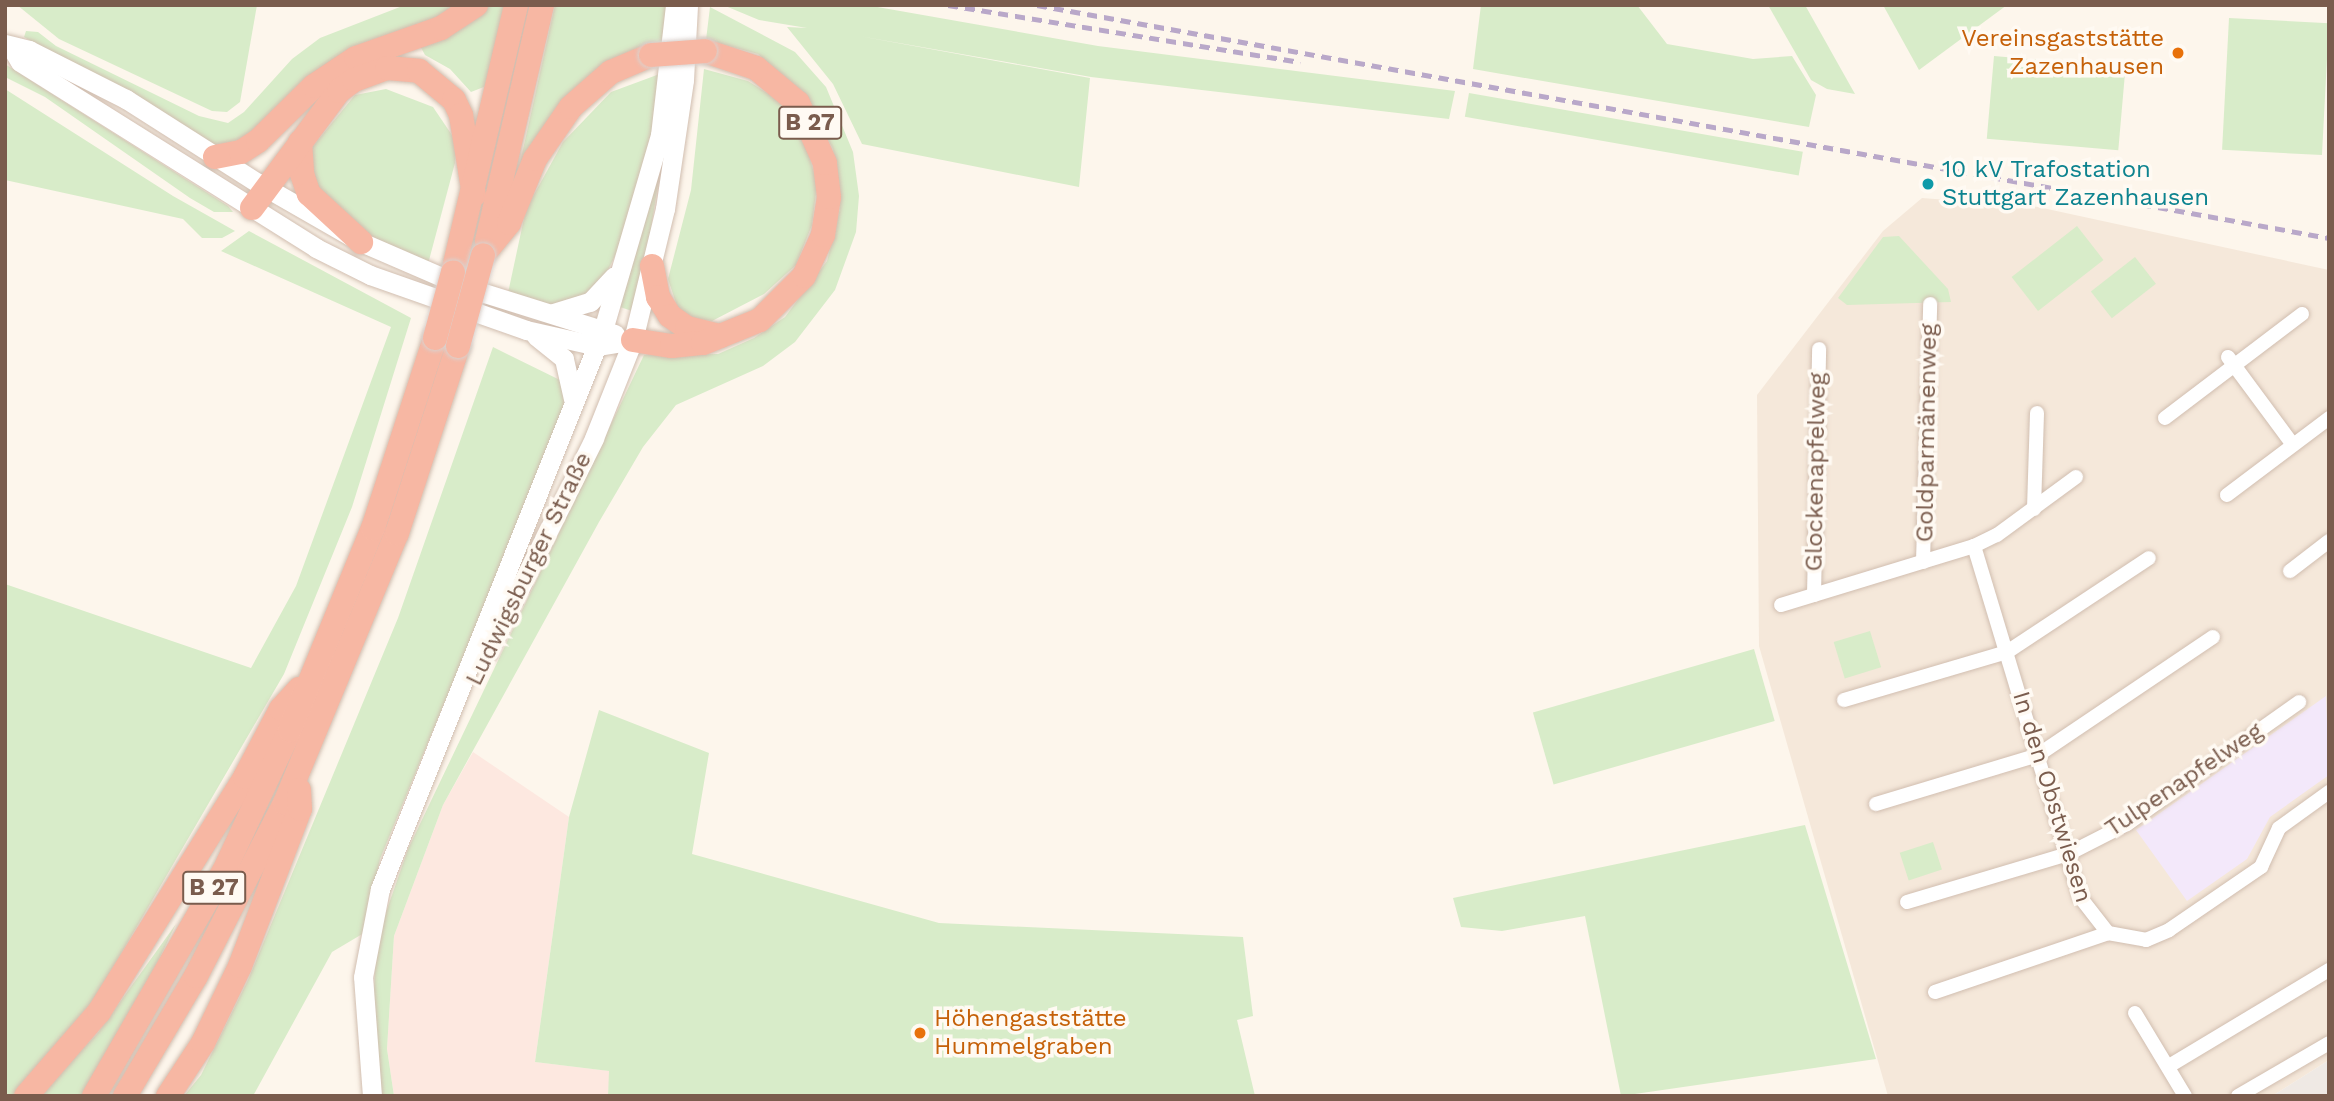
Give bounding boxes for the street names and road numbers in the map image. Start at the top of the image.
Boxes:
road number: B 27 [777,104,843,142]
street label: Goldparmänenweg [1911,323,1943,543]
street label: Glockenapfelweg [1800,372,1832,572]
street label: Ludwigsburger Straße [460,447,598,691]
street label: In den Obstwiesen [2006,688,2098,906]
street label: Tulpenapfelweg [2100,717,2268,843]
road number: B 27 [181,868,247,908]

